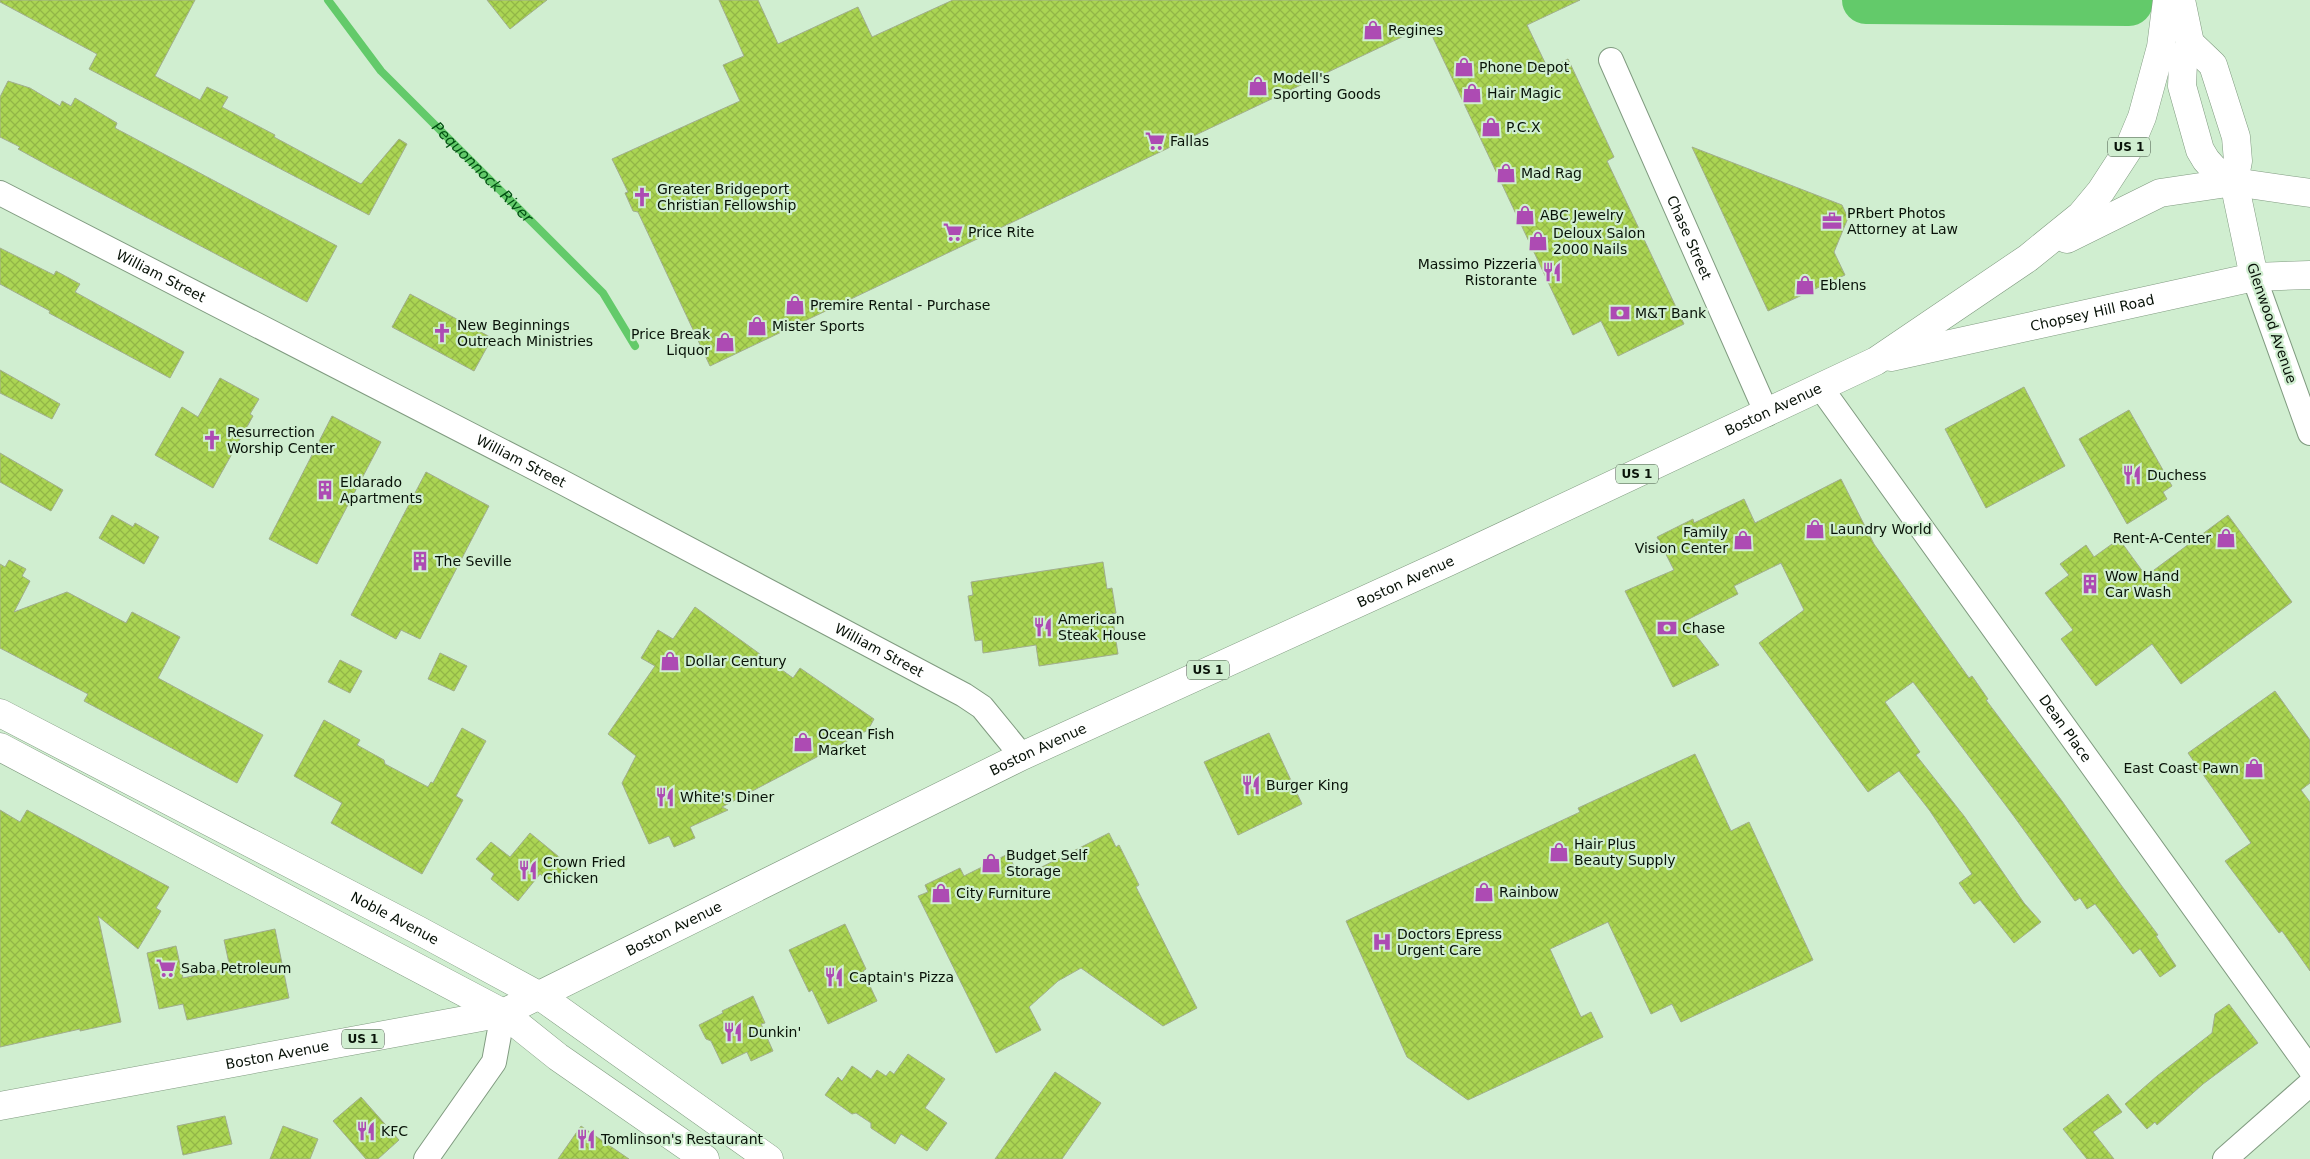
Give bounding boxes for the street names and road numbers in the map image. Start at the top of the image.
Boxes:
road number: US 1 [2108,138,2150,156]
street label: Chase Street [1664,193,1715,282]
street label: William Street [114,246,209,306]
street label: Glenwood Avenue [2244,261,2300,385]
street label: Chopsey Hill Road [2029,291,2156,334]
street label: Boston Avenue [1722,380,1824,439]
street label: William Street [474,431,569,491]
road number: US 1 [1616,464,1658,484]
street label: Boston Avenue [1354,552,1457,610]
street label: William Street [832,620,927,680]
road number: US 1 [1187,660,1229,680]
street label: Dean Place [2036,692,2095,765]
street label: Boston Avenue [987,720,1089,779]
street label: Noble Avenue [348,889,442,948]
street label: Boston Avenue [623,898,724,959]
road number: US 1 [342,1030,384,1048]
street label: Boston Avenue [224,1037,330,1072]

